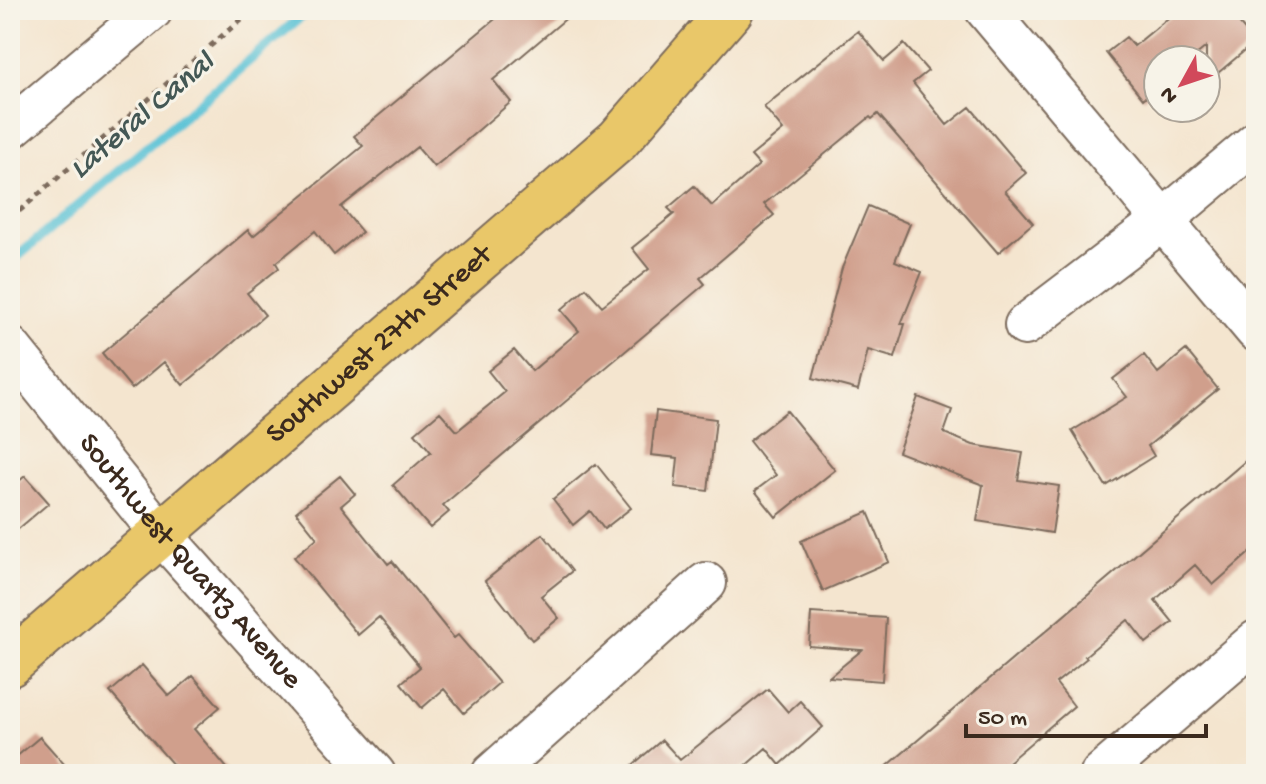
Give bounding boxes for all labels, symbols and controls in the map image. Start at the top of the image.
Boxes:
water label: Lateral Canal [63,44,225,189]
north arrow [1142,44,1222,124]
text: N [1155,80,1184,108]
street label: Southwest 27th Street [260,237,502,452]
street label: Southwest Quartz Avenue [70,427,309,697]
scale bar [966,688,1206,738]
text: 50 m [978,705,1027,734]

